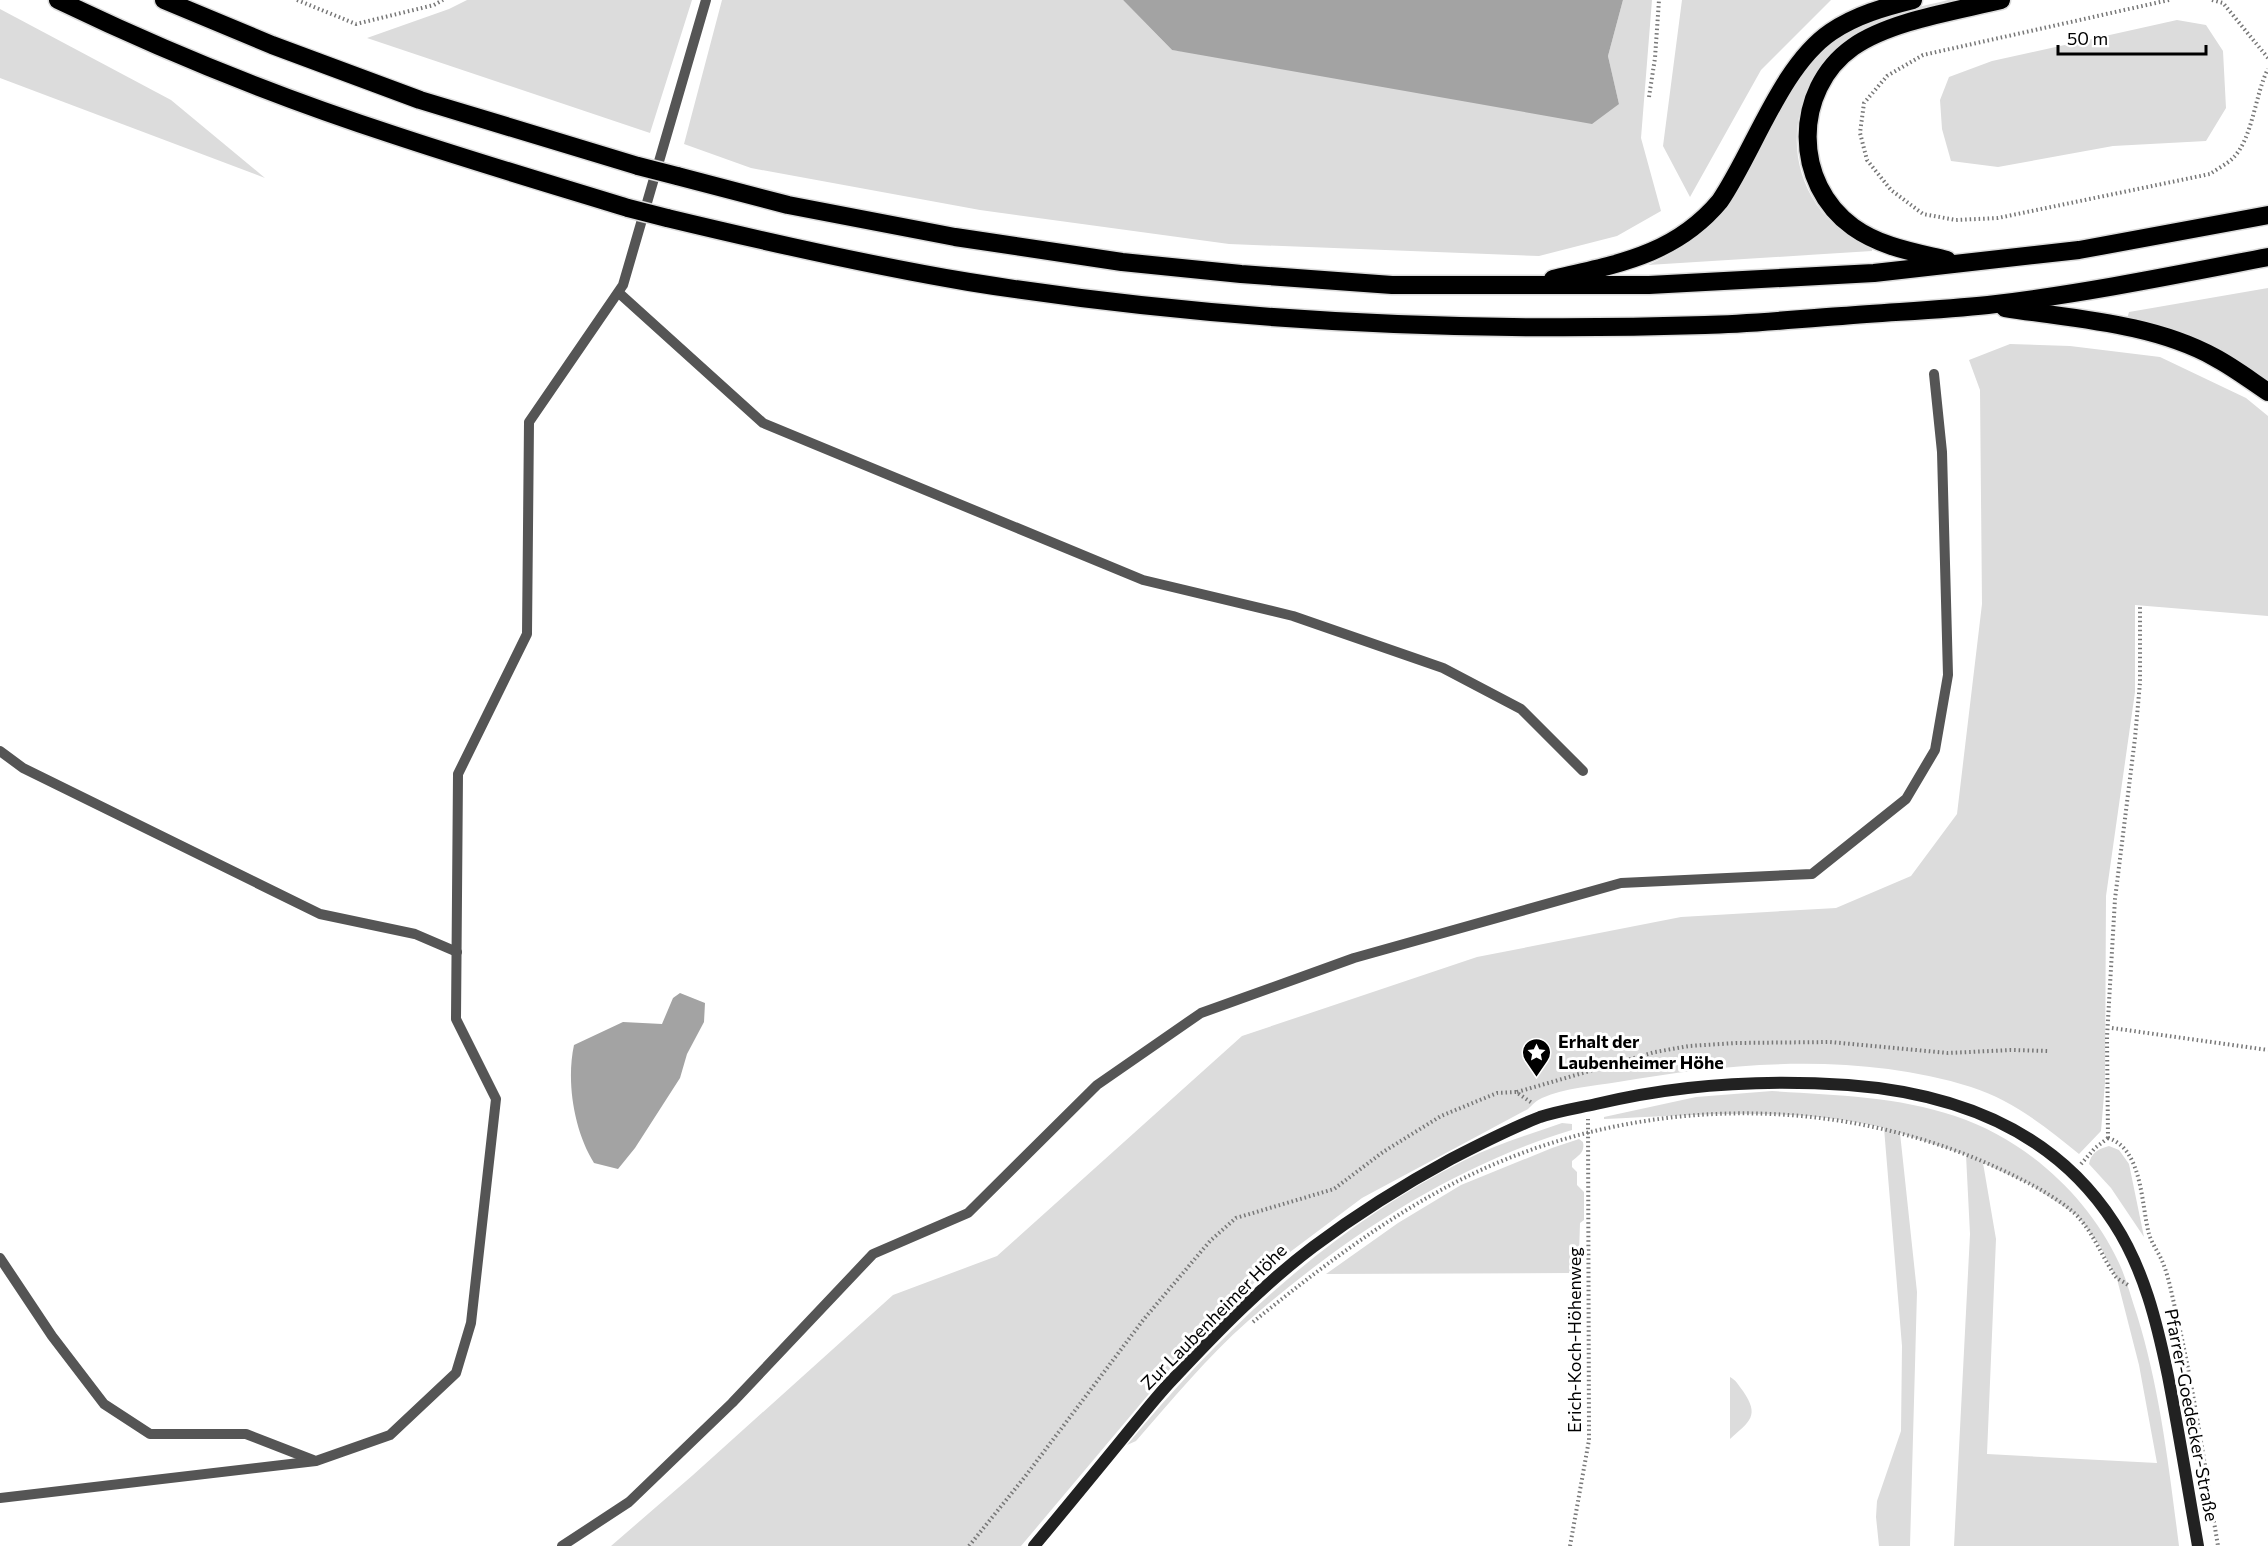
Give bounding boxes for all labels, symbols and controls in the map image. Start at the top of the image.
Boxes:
scale bar [2058,18,2206,56]
text: 50 m [2067,27,2108,49]
place label: Erhalt der Laubenheimer Höhe [1558,1030,1724,1073]
place icon: Erhalt der Laubenheimer Höhe [1521,1036,1553,1078]
street label: Zur Laubenheimer Höhe [1136,1239,1291,1394]
street label: Erich-Koch-Höhenweg [1563,1247,1585,1433]
street label: Pfarrer-Goedecker-Straße [2161,1306,2223,1523]

